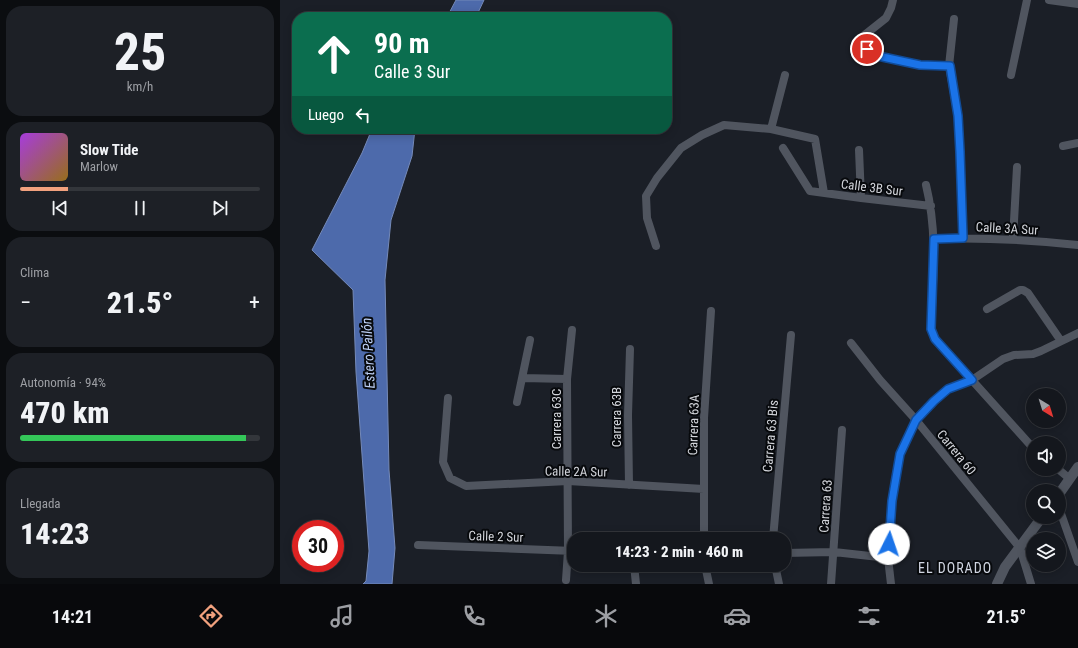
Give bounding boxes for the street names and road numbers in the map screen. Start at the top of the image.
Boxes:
street label: Calle 3B Sur [840,176,904,199]
street label: Calle 3A Sur [975,219,1039,238]
street label: Carrera 63B [609,387,624,447]
street label: Carrera 63C [549,389,564,449]
street label: Carrera 63A [685,394,702,456]
street label: Carrera 63 Bis [760,399,781,473]
street label: Carrera 60 [934,427,979,478]
street label: Calle 2A Sur [545,463,607,480]
street label: Carrera 63 [816,479,835,533]
street label: Calle 2 Sur [468,528,524,545]

